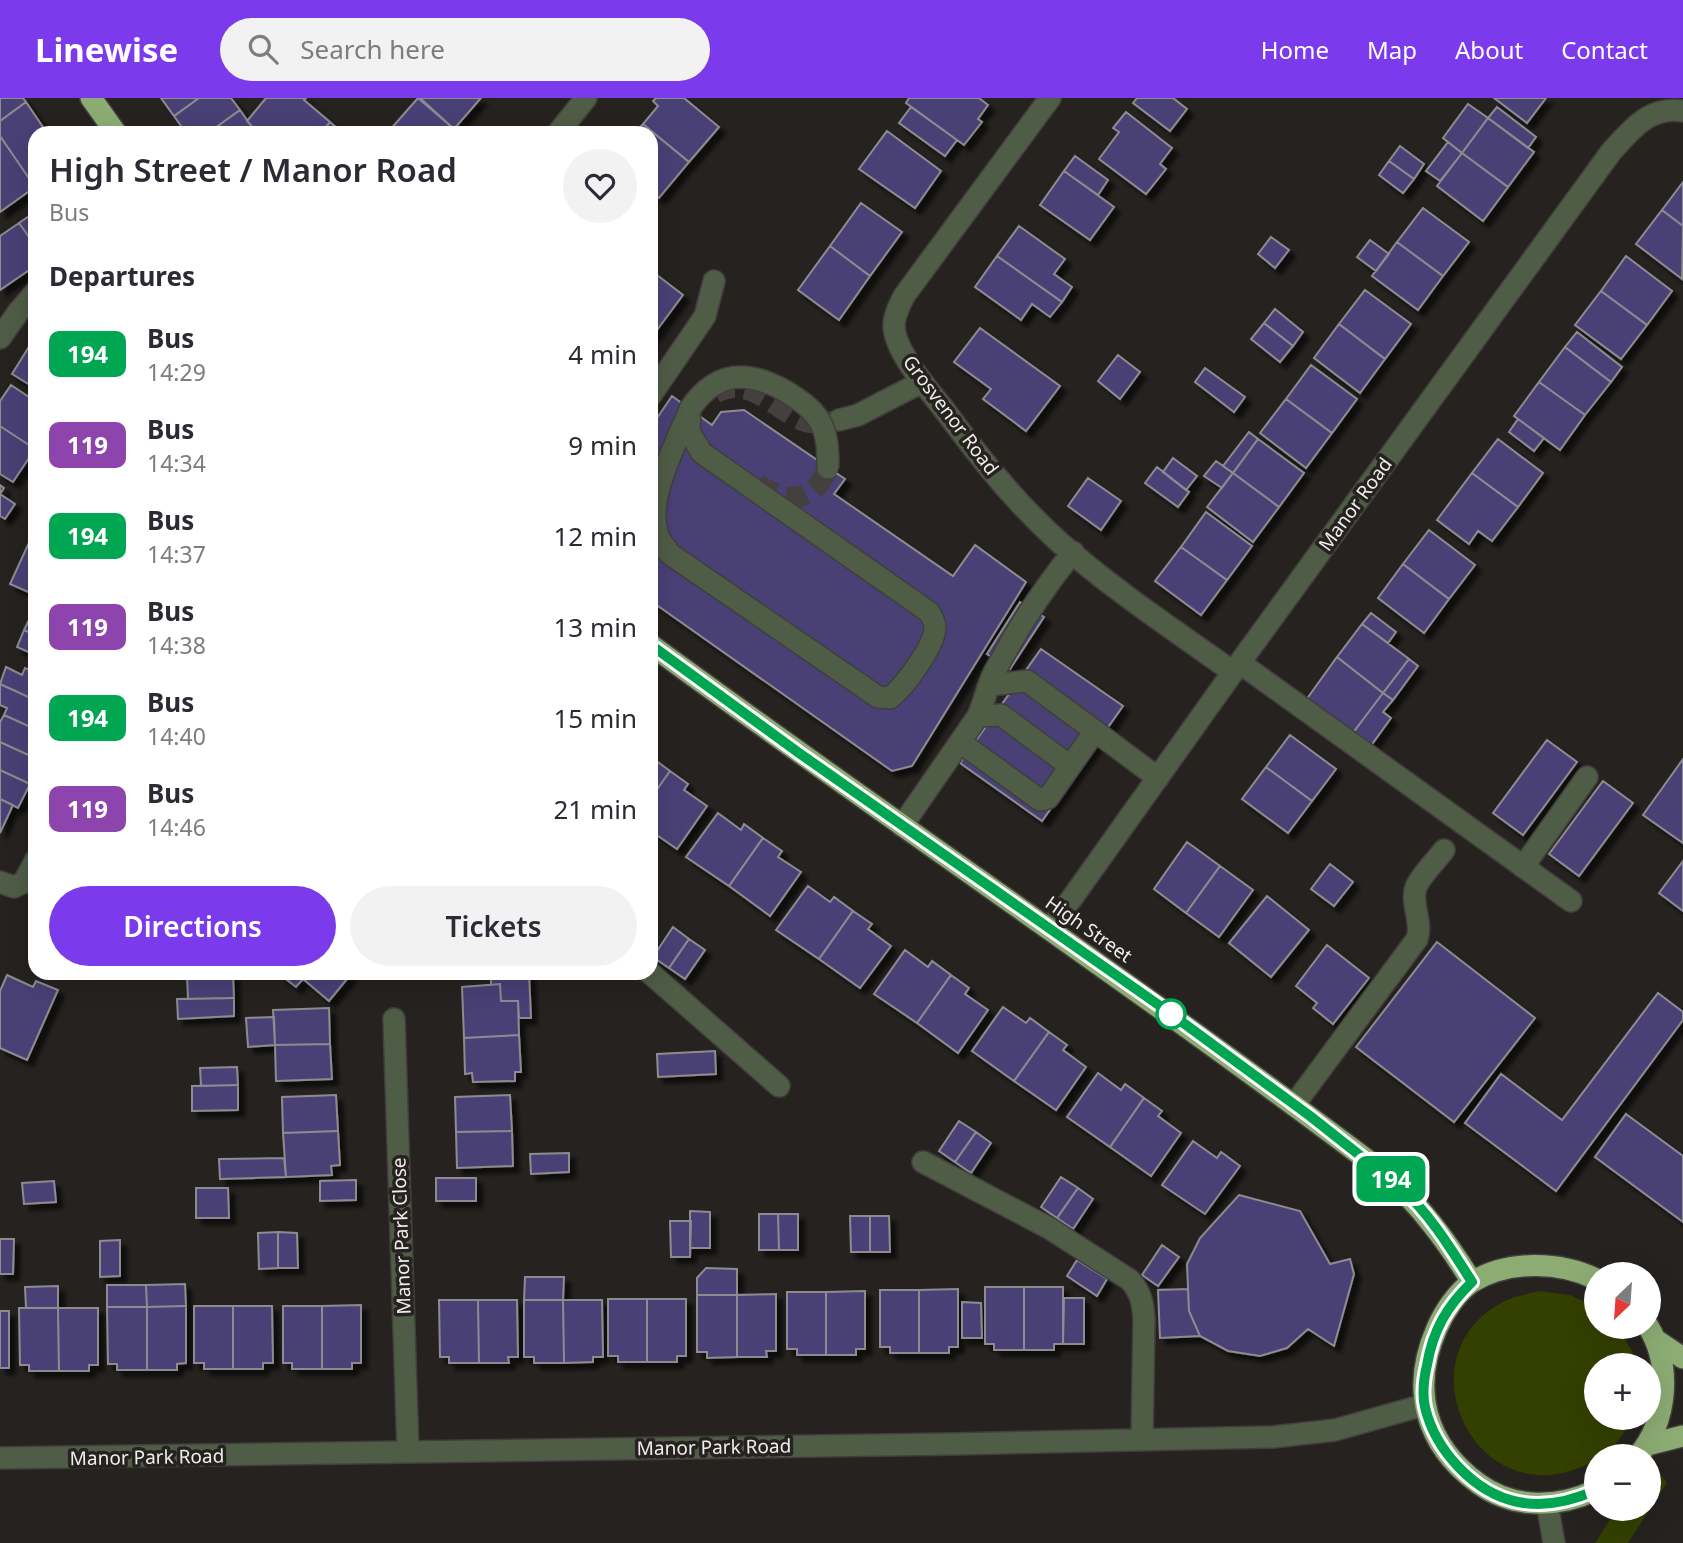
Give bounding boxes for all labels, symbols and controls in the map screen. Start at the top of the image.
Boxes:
search box [220,18,710,81]
text: Linewise [35,27,178,72]
icon: search [244,30,282,68]
text: Search here [300,31,445,67]
text: Home [1261,33,1329,66]
text: Map [1367,33,1417,66]
text: About [1455,33,1523,66]
text: Contact [1561,33,1648,66]
text: High Street / Manor Road [49,147,457,192]
button: heart [563,149,637,223]
text: Bus [49,196,89,228]
text: Departures [49,258,195,294]
text: Bus [147,320,194,356]
text: 4 min [568,336,637,372]
text: 194 [67,337,108,370]
street label: Grosvenor Road [897,350,1005,480]
text: 14:29 [147,356,206,388]
text: Bus [147,411,194,447]
text: 9 min [568,427,637,463]
text: 119 [67,428,108,461]
text: 14:34 [147,447,206,479]
street label: Manor Road [1312,452,1398,556]
text: Bus [147,502,194,538]
text: 12 min [553,518,637,554]
text: 194 [67,519,108,552]
text: 14:37 [147,538,206,570]
text: Bus [147,593,194,629]
text: 13 min [553,609,637,645]
text: 119 [67,610,108,643]
text: 14:38 [147,629,206,661]
text: Bus [147,684,194,720]
text: 15 min [553,700,637,736]
text: 194 [67,701,108,734]
text: 14:40 [147,720,206,752]
text: Bus [147,775,194,811]
text: 21 min [553,791,637,827]
text: 119 [67,792,108,825]
text: 14:46 [147,811,206,843]
button: Directions [49,886,336,966]
button: Tickets [350,886,637,966]
street label: High Street [1040,890,1138,969]
unlabelled marker [1156,999,1186,1029]
line badge: 194 [1351,1156,1431,1202]
street label: Manor Park Close [385,1157,417,1315]
text: 194 [1370,1162,1412,1195]
north arrow [1584,1262,1661,1339]
map controls [1584,1262,1661,1521]
button: + [1584,1353,1661,1430]
street label: Manor Park Road [636,1433,792,1461]
street label: Manor Park Road [69,1443,225,1471]
button: − [1584,1444,1661,1521]

